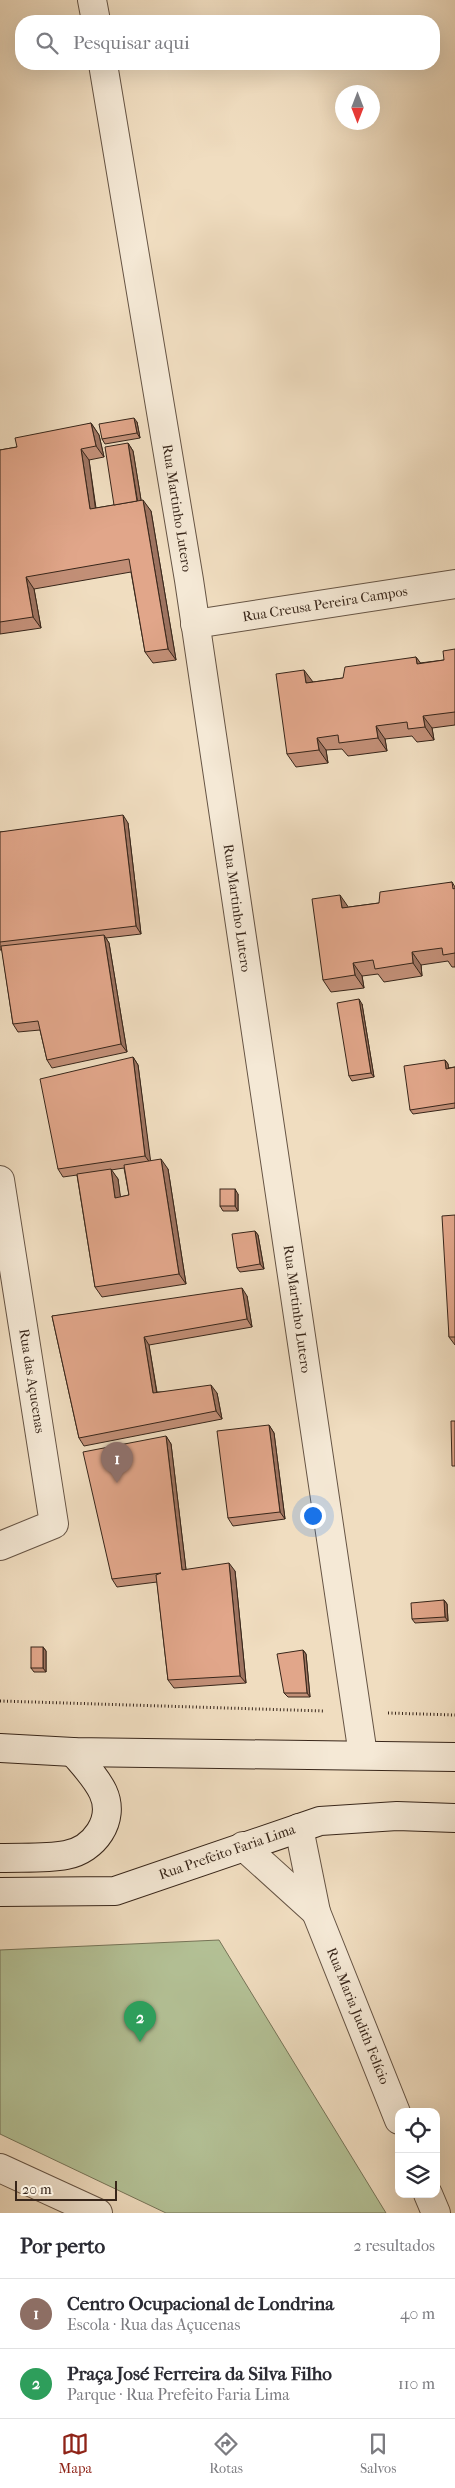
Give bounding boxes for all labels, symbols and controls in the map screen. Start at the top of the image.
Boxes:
search box [15,15,440,70]
icon: search [33,29,61,57]
text: Pesquisar aqui [73,32,190,54]
north arrow [335,85,380,130]
street label: Rua Martinho Lutero [159,443,195,573]
street label: Rua Creusa Pereira Campos [241,583,409,625]
street label: Rua Martinho Lutero [220,843,254,973]
street label: Rua Martinho Lutero [280,1244,314,1374]
street label: Rua das Açucenas [15,1328,49,1434]
pin: 1 [101,1442,133,1483]
your location [300,1503,326,1529]
street label: Rua Prefeito Faria Lima [157,1820,298,1883]
street label: Rua Maria Judith Felício [323,1945,393,2087]
pin: 2 [124,2001,156,2042]
map controls [395,2108,440,2198]
button: locate [395,2108,440,2153]
button: layers [395,2153,440,2198]
scale bar [15,2178,118,2201]
text: 20 m [22,2181,52,2198]
text: Por perto [20,2234,105,2258]
text: 2 resultados [354,2236,435,2255]
text: Centro Ocupacional de Londrina [67,2293,334,2315]
text: 1 [33,2304,39,2323]
text: 40 m [400,2304,435,2323]
text: Escola · Rua das Açucenas [67,2315,240,2334]
text: Praça José Ferreira da Silva Filho [67,2363,332,2385]
text: 2 [32,2374,40,2393]
text: 110 m [398,2374,435,2393]
text: Parque · Rua Prefeito Faria Lima [67,2385,290,2404]
tab: Mapa [59,2430,92,2477]
tab: Rotas [209,2430,243,2477]
tab: Salvos [360,2430,396,2477]

